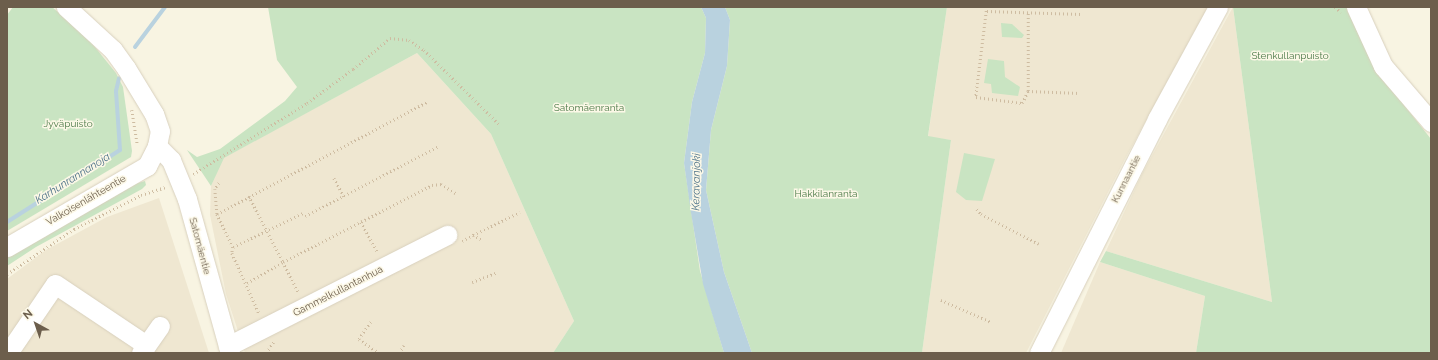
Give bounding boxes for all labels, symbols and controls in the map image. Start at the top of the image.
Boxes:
park label: Stenkullanpuisto [1251,50,1329,62]
park label: Satomäenranta [554,102,624,114]
park label: Jyväpuisto [43,118,93,130]
water label: Karhunrannanoja [33,151,113,207]
water label: Keravanjoki [690,153,704,211]
street label: Kunnaantie [1109,153,1143,205]
street label: Valkoisenlähteentie [44,172,128,228]
park label: Hakkilanranta [794,188,858,200]
street label: Satomäentie [187,216,213,276]
street label: Gammelkullantanhua [291,263,385,319]
north arrow [16,304,56,344]
text: N [21,307,35,322]

